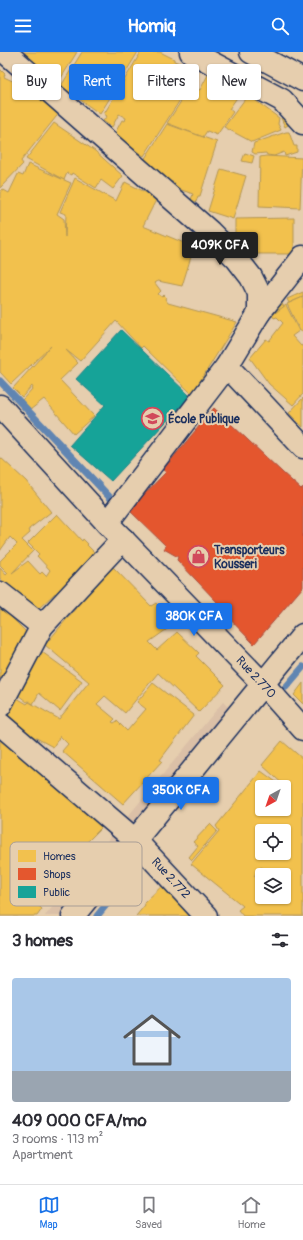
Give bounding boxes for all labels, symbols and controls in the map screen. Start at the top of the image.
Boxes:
icon: menu [12,15,34,37]
text: Homiq [127,15,176,38]
icon: search [269,15,291,37]
chip: Buy [12,64,61,100]
chip: Rent [69,64,125,100]
chip: Filters [133,64,199,100]
chip: New [207,64,261,100]
pin: 409K CFA [179,232,261,266]
text: 409K CFA [191,237,249,253]
school or university icon: École Publique [140,406,166,432]
place label: École Publique [168,411,241,427]
place label: Transporteurs Kousseri [213,543,285,572]
shop icon: Transporteurs Kousseri [185,544,211,570]
pin: 380K CFA [153,603,235,637]
text: 380K CFA [165,608,223,624]
street label: Rue 2.770 [233,653,279,701]
pin: 350K CFA [140,777,222,811]
north arrow [255,780,291,816]
map controls [255,780,291,904]
text: 350K CFA [152,782,210,798]
button: locate [255,824,291,860]
legend [10,842,142,906]
text: Homes [43,850,76,863]
street label: Rue 2.772 [148,855,193,902]
text: Shops [43,868,71,881]
button: layers [255,868,291,904]
text: Public [43,886,71,899]
icon: filters [269,929,291,951]
text: 3 homes [12,930,73,951]
icon: home [116,1004,188,1076]
text: 409 000 CFA/mo [12,1110,147,1131]
text: 3 rooms · 113 m² [12,1131,103,1147]
text: Apartment [12,1147,73,1163]
tab: Map [38,1194,60,1231]
tab: Saved [135,1194,162,1231]
tab: Home [238,1194,265,1231]

